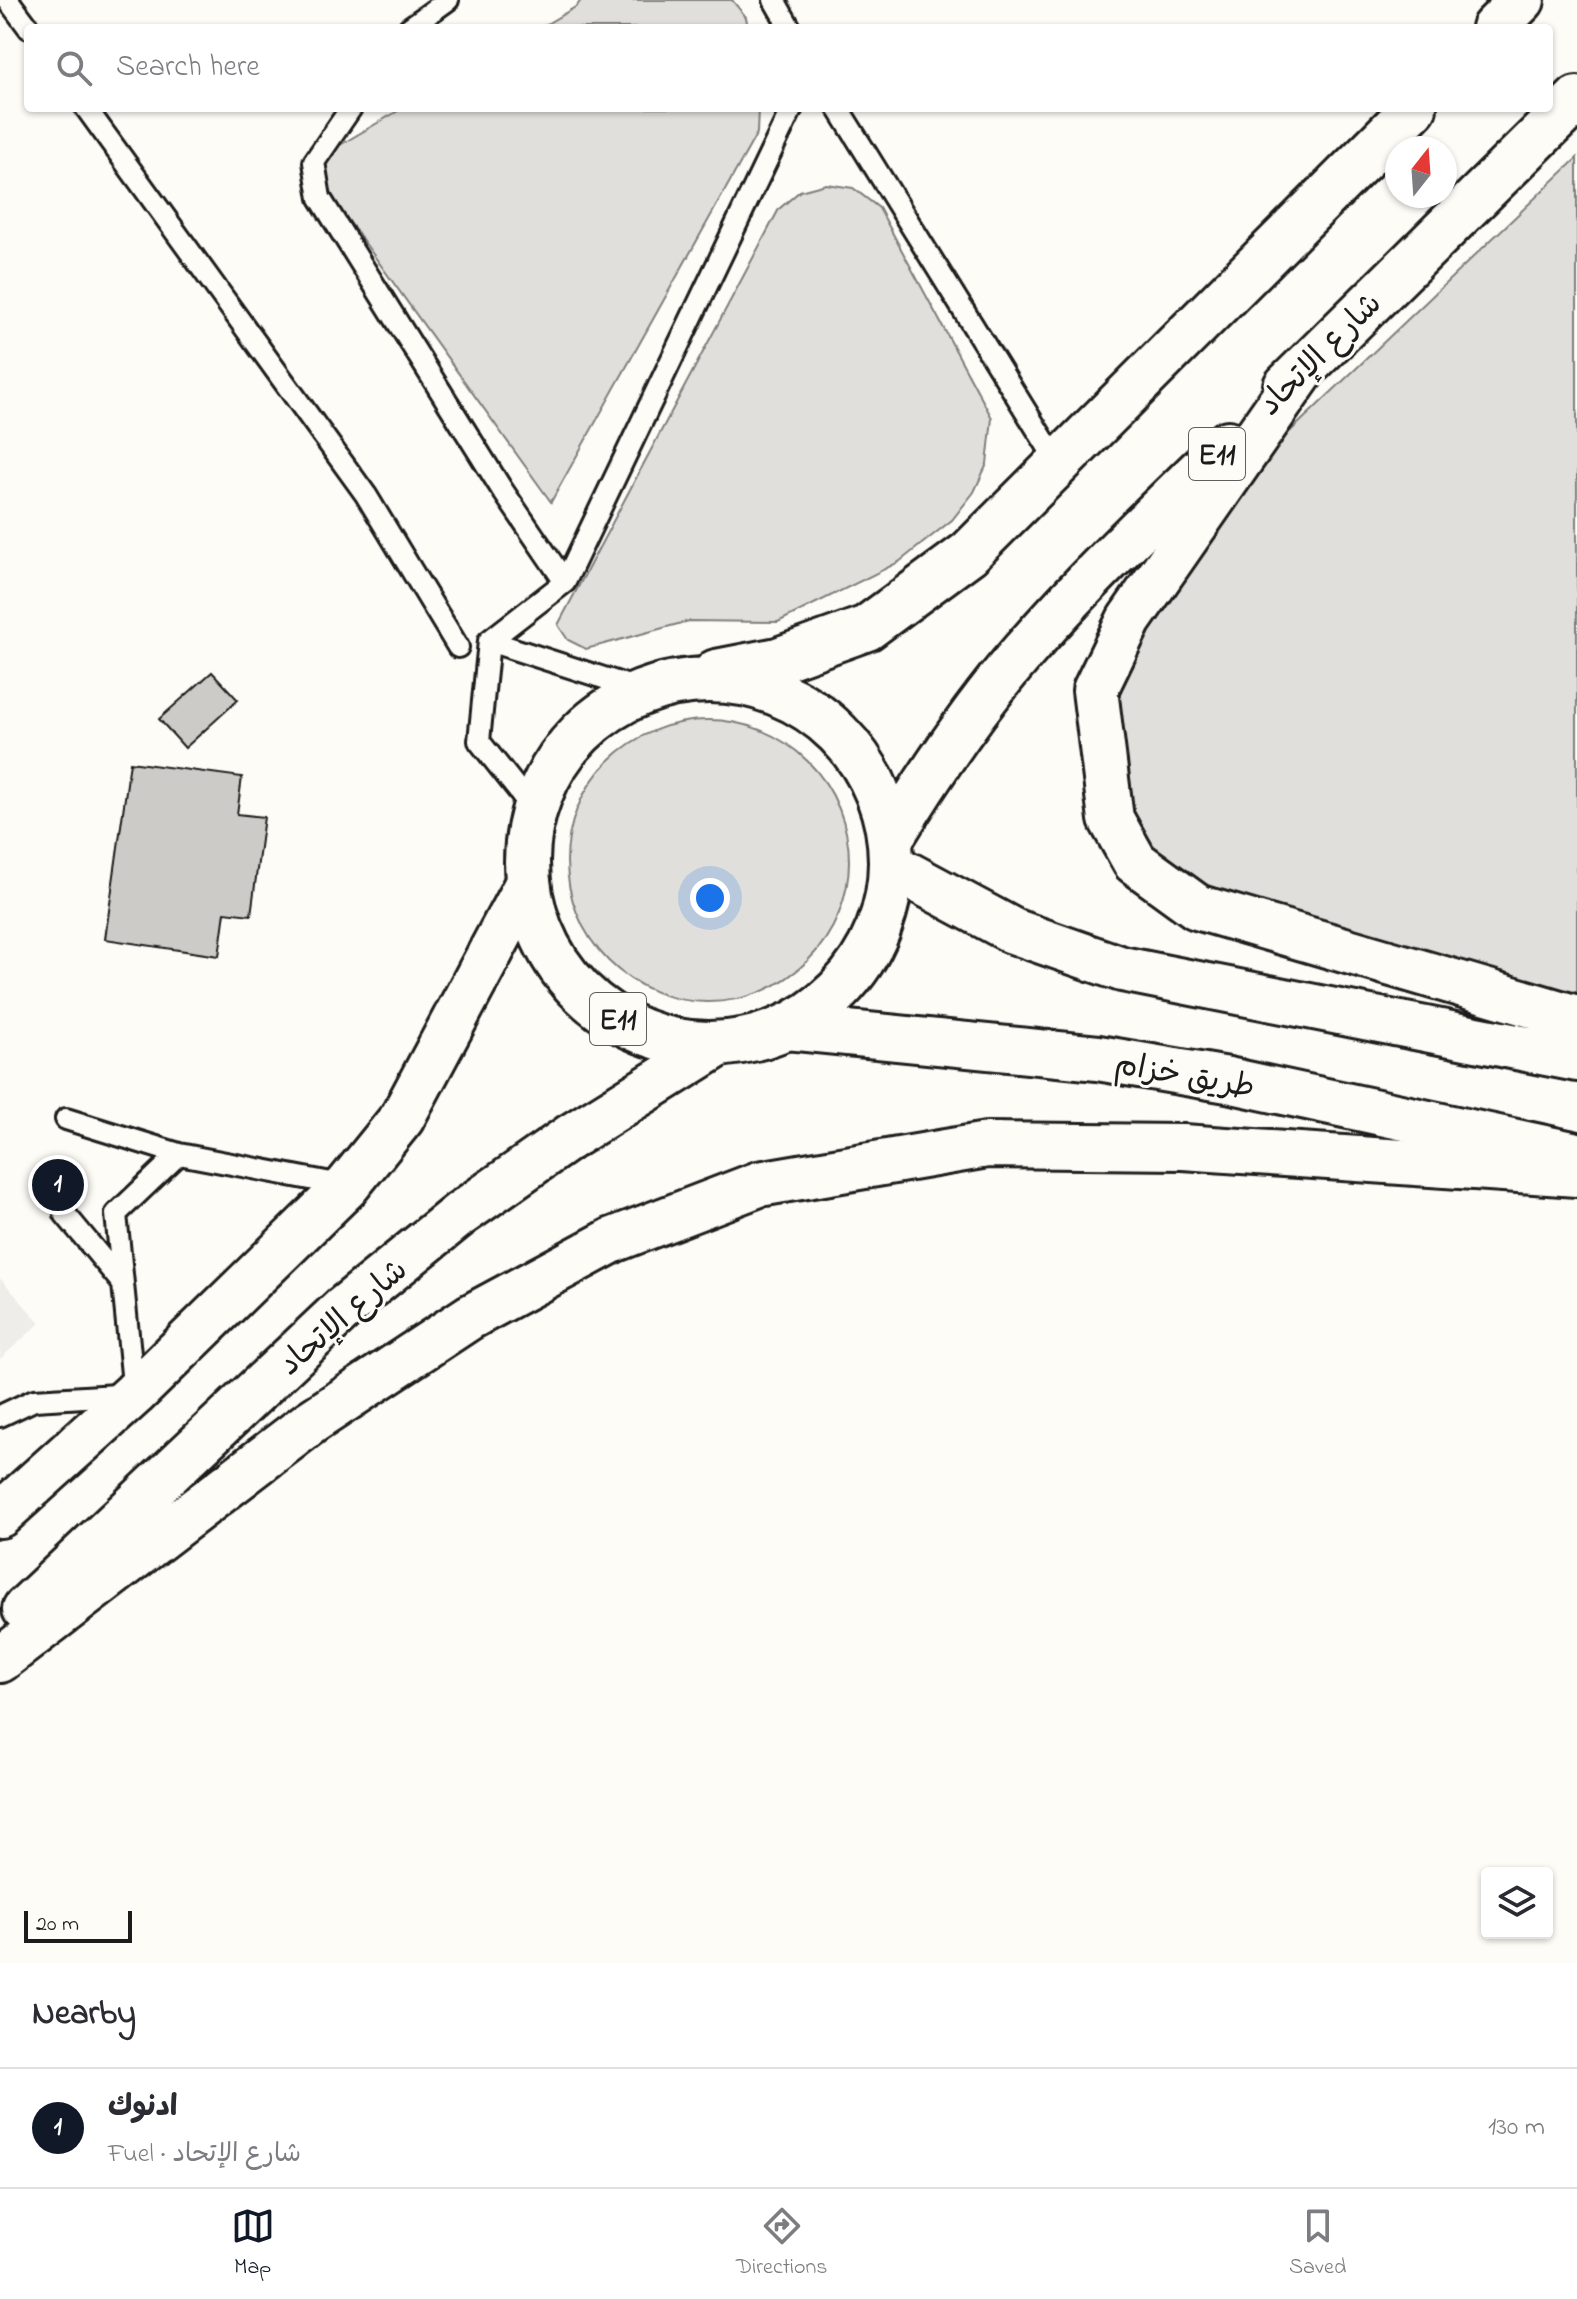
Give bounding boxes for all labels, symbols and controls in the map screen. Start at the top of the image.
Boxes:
search box [24,24,1553,112]
icon: search [52,46,96,90]
text: Search here [116,46,260,90]
north arrow [1385,136,1457,208]
street label: شارع الإتحاد [1249,283,1394,428]
road number: E11 [1189,428,1245,480]
your location [690,878,730,918]
road number: E11 [590,993,646,1045]
street label: طريق خزام [1111,1042,1258,1113]
pin: 1 [32,1155,84,1215]
street label: شارع الإتحاد [269,1249,420,1388]
map controls [1481,1867,1553,1939]
button: layers [1481,1867,1553,1939]
scale bar [24,1907,132,1943]
text: 20 m [36,1909,79,1941]
text: Nearby [32,1990,136,2040]
text: ادنوك [108,2086,178,2130]
text: 1 [54,2109,62,2147]
text: 130 m [1488,2109,1545,2147]
text: Fuel · شارع الإتحاد [108,2136,301,2174]
tab: Map [231,2204,275,2284]
tab: Directions [736,2204,828,2284]
tab: Saved [1289,2204,1346,2284]

